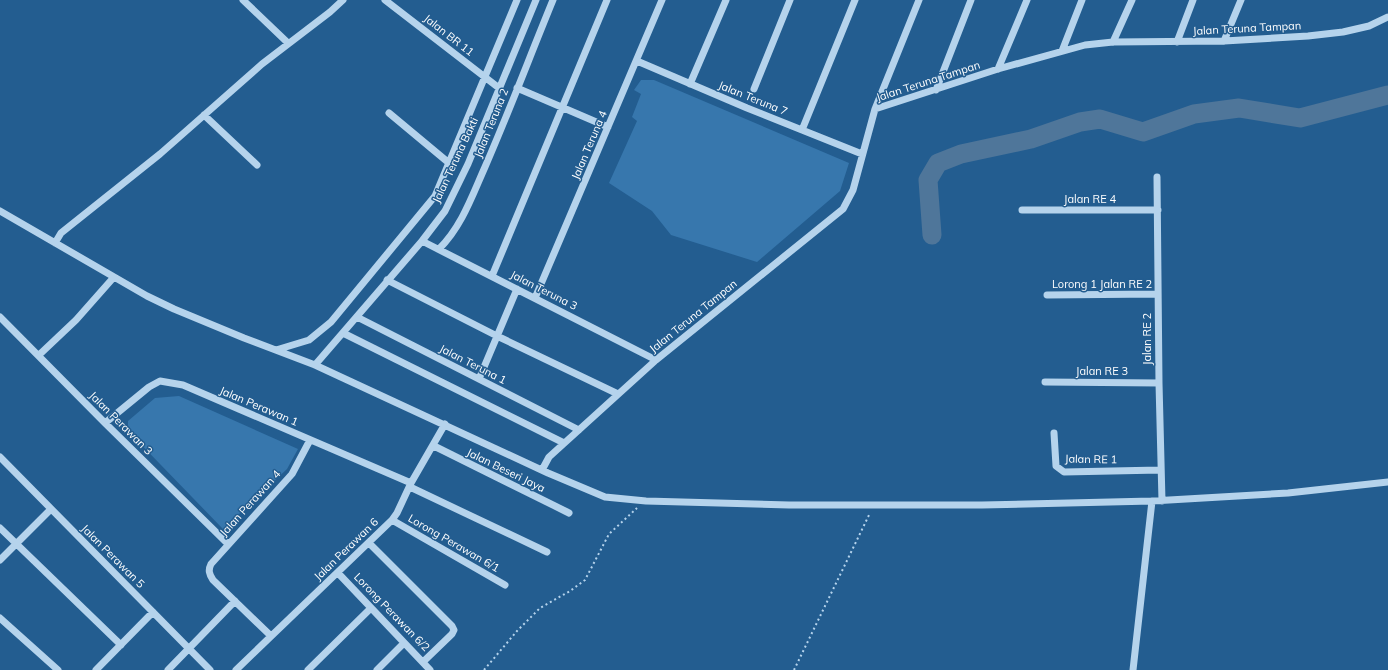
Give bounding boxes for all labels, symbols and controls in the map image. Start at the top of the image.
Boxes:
street label: Jalan BR 11 [421,11,477,59]
street label: Jalan Teruna Tampan [1192,18,1302,38]
street label: Jalan Teruna Tampan [874,58,982,104]
street label: Jalan Teruna 7 [716,78,790,118]
street label: Jalan Teruna 2 [471,86,511,160]
street label: Jalan Teruna 4 [568,108,610,182]
street label: Jalan Teruna Bakti [429,115,481,205]
street label: Jalan RE 4 [1064,192,1117,206]
street label: Jalan Teruna 3 [508,267,580,313]
street label: Jalan Teruna Tampan [646,276,740,356]
street label: Lorong 1 Jalan RE 2 [1052,277,1152,291]
street label: Jalan RE 2 [1140,312,1154,365]
street label: Jalan Teruna 1 [437,341,509,387]
street label: Jalan RE 3 [1076,364,1128,378]
street label: Jalan Perawan 1 [218,383,300,429]
street label: Jalan Perawan 3 [86,388,156,458]
street label: Jalan Beseri Jaya [464,445,548,495]
street label: Jalan RE 1 [1065,452,1117,466]
street label: Jalan Perawan 4 [217,467,284,539]
street label: Lorong Perawan 6/1 [406,511,502,575]
street label: Jalan Perawan 6 [311,514,381,583]
street label: Jalan Perawan 5 [78,521,148,591]
street label: Lorong Perawan 6/2 [351,570,433,654]

